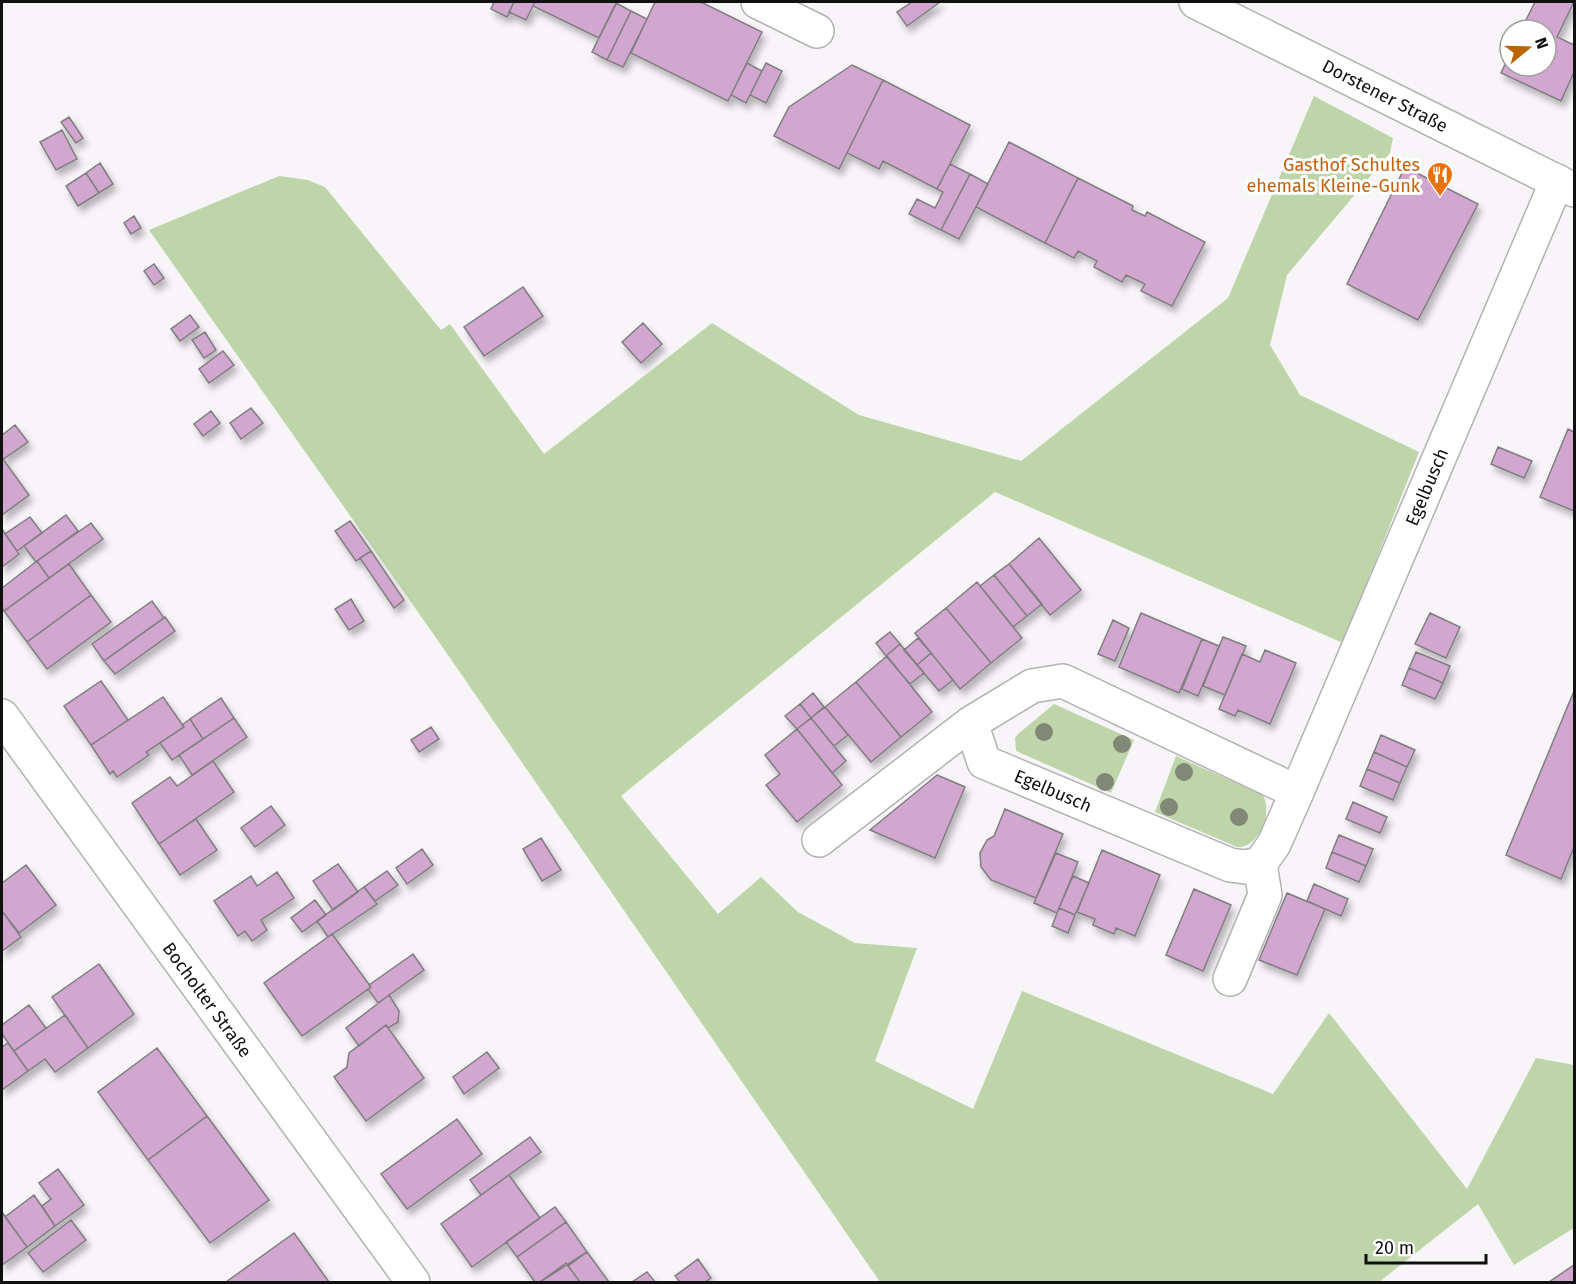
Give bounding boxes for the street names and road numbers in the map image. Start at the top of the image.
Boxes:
street label: Dorstener Straße [1318,55,1452,137]
street label: Egelbusch [1401,445,1453,529]
street label: Egelbusch [1011,765,1095,817]
street label: Bocholter Straße [158,938,256,1062]

